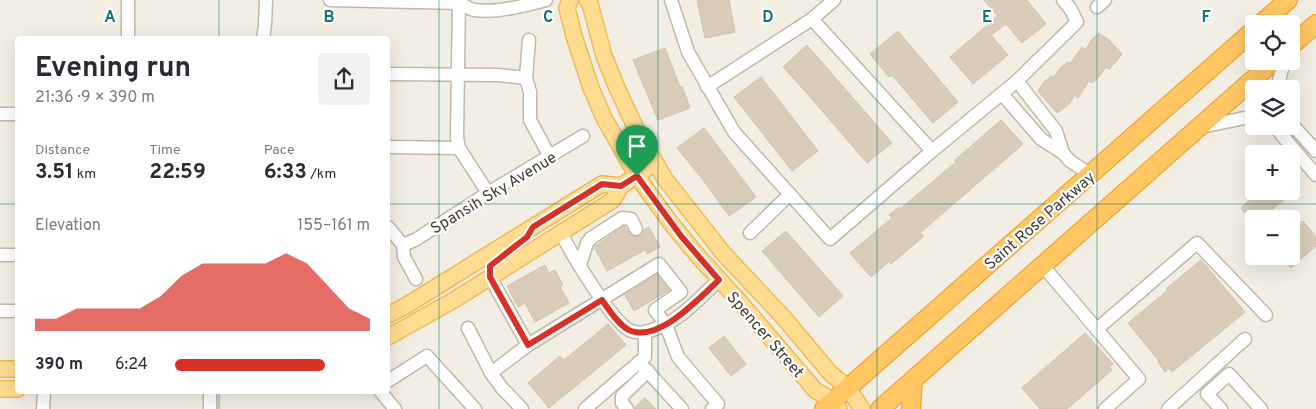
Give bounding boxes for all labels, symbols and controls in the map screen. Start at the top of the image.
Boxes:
text: A [104,8,116,28]
text: B [323,8,335,28]
text: C [543,8,553,28]
text: D [762,8,774,28]
text: E [982,8,992,28]
text: F [1201,8,1211,28]
map controls [1245,15,1300,265]
button: locate [1245,15,1300,70]
text: Evening run [35,51,191,87]
button: share [318,53,370,105]
button: layers [1245,80,1300,135]
text: 21:36 · 9 × 390 m [35,88,155,108]
pin [616,125,658,176]
icon: arrive [623,132,651,160]
text: Distance [35,142,90,159]
text: Time [149,142,181,159]
text: Pace [264,142,294,159]
button: + [1245,145,1300,200]
street label: Spansih Sky Avenue [427,148,561,239]
text: 3.51 [35,159,73,186]
text: 22:59 [149,159,206,186]
text: 6:33 [264,159,307,186]
text: km [73,166,96,183]
text: /km [307,166,336,183]
street label: Saint Rose Parkway [981,168,1100,275]
button: − [1245,210,1300,265]
text: Elevation [35,216,101,236]
text: 155–161 m [297,216,370,236]
street label: Spencer Street [722,288,807,383]
text: 390 m [35,355,83,375]
text: 6:24 [115,355,148,375]

